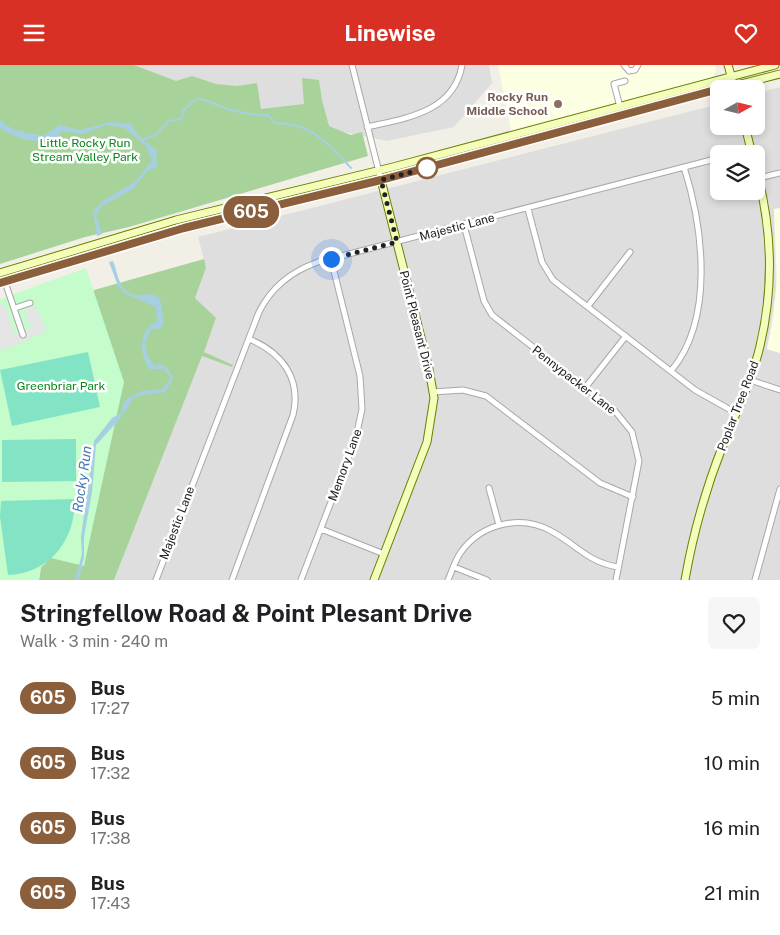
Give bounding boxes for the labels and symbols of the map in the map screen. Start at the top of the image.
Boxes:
north arrow [710,80,765,135]
place label: Rocky Run Middle School [466,90,548,118]
marker: Rocky Run Middle School [552,98,564,110]
park label: Little Rocky Run Stream Valley Park [32,136,138,164]
unlabelled marker [416,157,438,179]
line badge: 605 [222,196,280,228]
street label: Majestic Lane [418,210,496,244]
your location [319,247,344,272]
street label: Point Pleasant Drive [397,269,437,381]
street label: Pennypacker Lane [529,343,619,417]
street label: Poplar Tree Road [714,359,762,453]
park label: Greenbriar Park [17,379,106,393]
street label: Memory Lane [325,427,365,503]
water label: Rocky Run [69,445,95,513]
street label: Majestic Lane [157,484,197,562]

